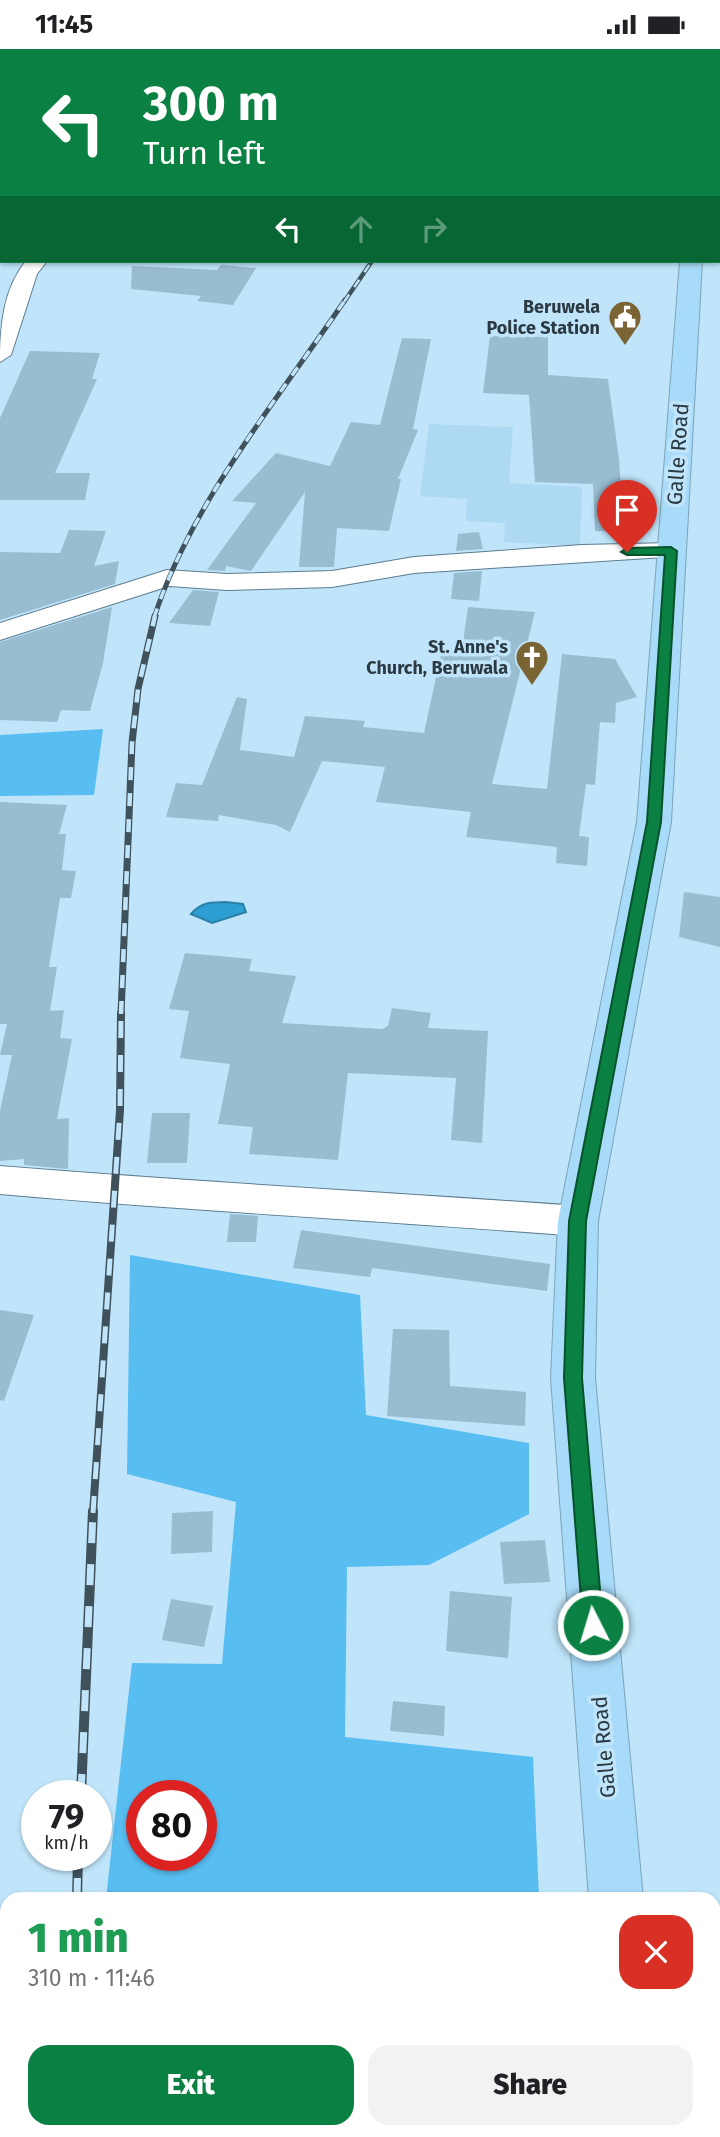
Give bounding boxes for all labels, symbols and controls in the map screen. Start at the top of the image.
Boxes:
text: 11:45 [35,9,93,40]
text: 300 m [143,74,279,133]
icon: left [28,77,119,168]
text: Turn left [143,134,265,172]
icon: left [269,210,307,248]
icon: ahead [342,210,380,248]
icon: right [415,210,453,248]
place label: Beruwela Police Station [487,296,600,339]
public building icon: Beruwela Police Station [606,298,644,347]
street label: Galle Road [661,402,695,506]
pin [597,480,657,552]
icon: arrive [608,491,646,529]
place label: St. Anne's Church, Beruwala [366,636,508,679]
church icon: St. Anne's Church, Beruwala [513,638,551,687]
position arrow [556,1588,630,1662]
street label: Galle Road [587,1695,621,1799]
speed limit sign: 80 [126,1780,217,1871]
text: 79 [49,1795,84,1837]
text: km/h [44,1832,89,1854]
text: 1 min [28,1913,129,1963]
button: close [619,1915,693,1989]
text: 310 m · 11:46 [28,1964,155,1992]
button: Exit [28,2045,354,2125]
button: Share [368,2045,693,2125]

